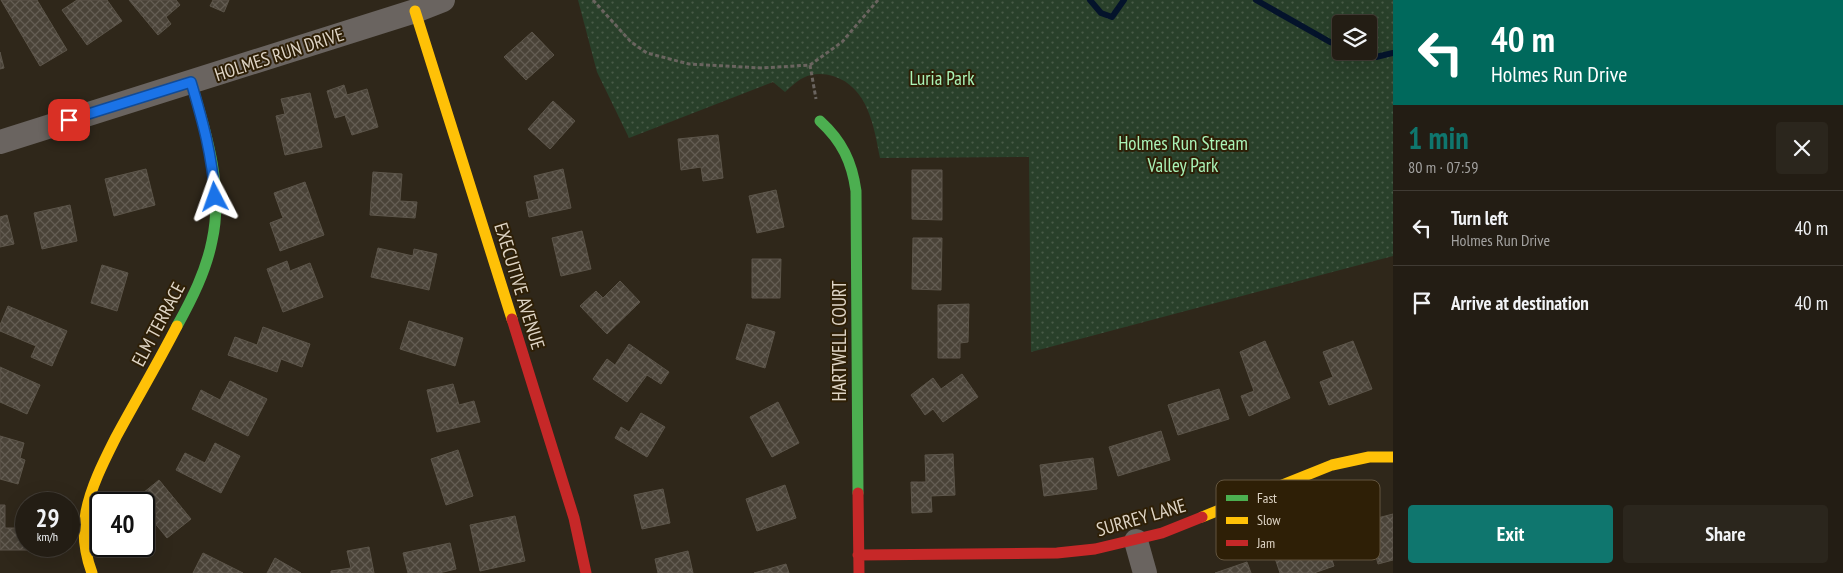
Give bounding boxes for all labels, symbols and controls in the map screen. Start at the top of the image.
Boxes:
map controls [1332,15,1377,60]
button: layers [1332,15,1377,60]
text: 40 m [1491,16,1555,62]
icon: left [1408,20,1473,85]
street label: HOLMES RUN DRIVE [211,22,347,86]
text: Holmes Run Drive [1491,60,1627,88]
park label: Luria Park [909,66,975,90]
pin [48,99,90,141]
icon: arrive [55,106,83,134]
text: 1 min [1408,118,1469,157]
button: close [1776,122,1828,174]
park label: Holmes Run Stream Valley Park [1118,131,1248,177]
text: 80 m · 07:59 [1408,157,1479,177]
position arrow [188,170,240,222]
text: Turn left [1451,206,1508,230]
icon: left [1408,214,1436,242]
text: 40 m [1795,216,1828,240]
street label: EXECUTIVE AVENUE [489,220,551,352]
text: Holmes Run Drive [1451,230,1550,250]
street label: ELM TERRACE [126,278,190,370]
street label: HARTWELL COURT [827,280,851,402]
icon: arrive [1408,289,1436,317]
text: Arrive at destination [1451,291,1589,315]
text: 40 m [1795,291,1828,315]
legend [1216,480,1380,560]
text: Fast [1257,489,1277,507]
speed limit sign: 40 [90,492,155,557]
street label: SURREY LANE [1093,493,1189,541]
text: 29 [36,502,59,534]
button: Exit [1408,505,1613,563]
button: Share [1623,505,1828,563]
text: Slow [1257,511,1281,529]
text: km/h [37,529,58,544]
text: Jam [1256,534,1275,552]

